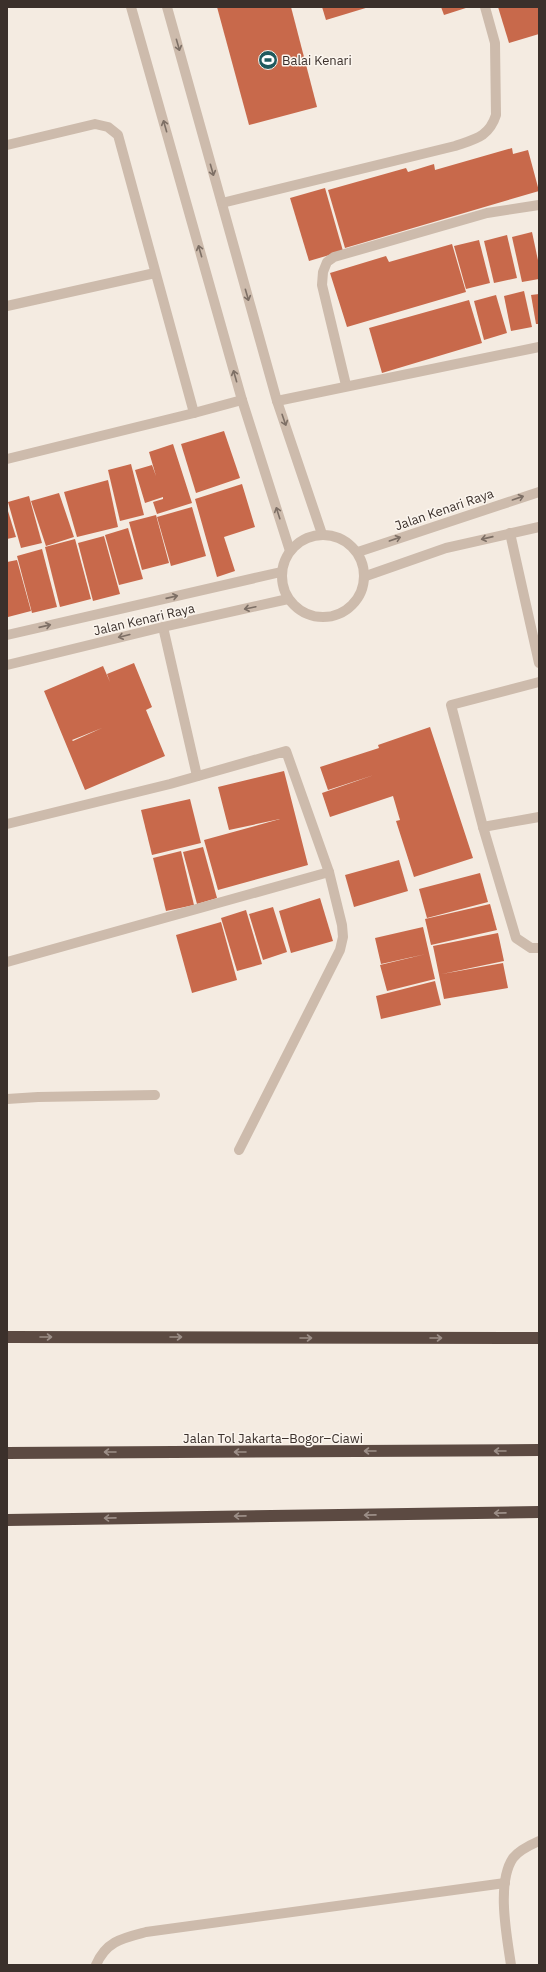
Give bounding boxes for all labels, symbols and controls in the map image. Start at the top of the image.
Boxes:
one-way arrow [175,38,182,51]
sports icon: Balai Kenari [257,49,279,71]
place label: Balai Kenari [282,52,352,69]
one-way arrow [161,119,168,132]
one-way arrow [209,163,217,176]
one-way arrow [196,245,203,258]
one-way arrow [244,288,252,301]
one-way arrow [231,370,239,383]
one-way arrow [280,414,288,426]
street label: Jalan Kenari Raya [393,485,496,534]
one-way arrow [511,494,524,501]
one-way arrow [274,507,281,520]
one-way arrow [388,535,401,542]
one-way arrow [481,535,494,543]
one-way arrow [165,592,178,600]
street label: Jalan Kenari Raya [92,600,196,639]
one-way arrow [244,604,257,612]
one-way arrow [38,622,51,630]
one-way arrow [117,633,130,641]
one-way arrow [39,1333,52,1341]
one-way arrow [169,1333,182,1341]
one-way arrow [299,1334,312,1342]
one-way arrow [429,1334,442,1342]
street label: Jalan Tol Jakarta–Bogor–Ciawi [183,1430,363,1447]
one-way arrow [364,1447,377,1455]
one-way arrow [494,1447,507,1455]
one-way arrow [104,1448,117,1456]
one-way arrow [234,1448,247,1456]
one-way arrow [494,1509,507,1517]
one-way arrow [364,1511,377,1518]
one-way arrow [234,1513,247,1520]
one-way arrow [104,1514,117,1522]

